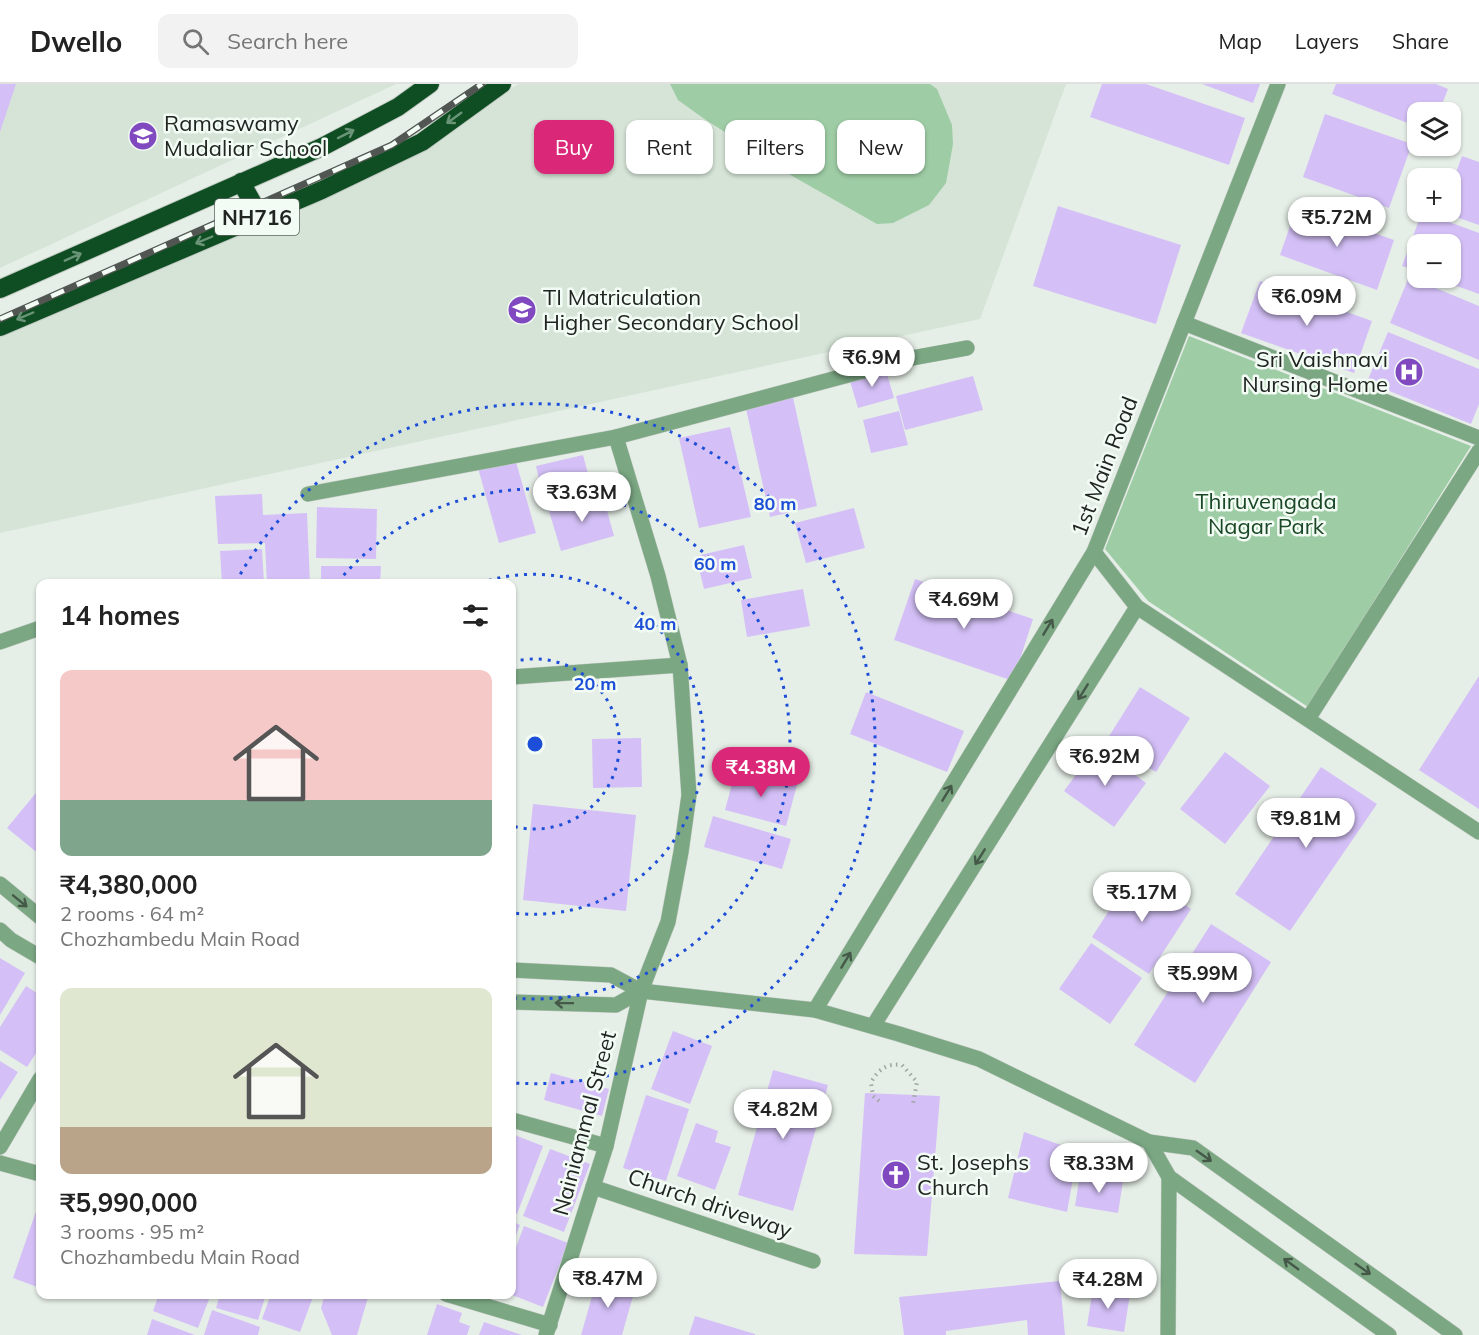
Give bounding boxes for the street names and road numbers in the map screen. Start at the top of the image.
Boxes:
road number: NH716 [215,199,299,235]
street label: 1st Main Road [1065,392,1143,540]
street label: Nainiammal Street [546,1027,622,1218]
street label: Church driveway [624,1162,796,1244]

